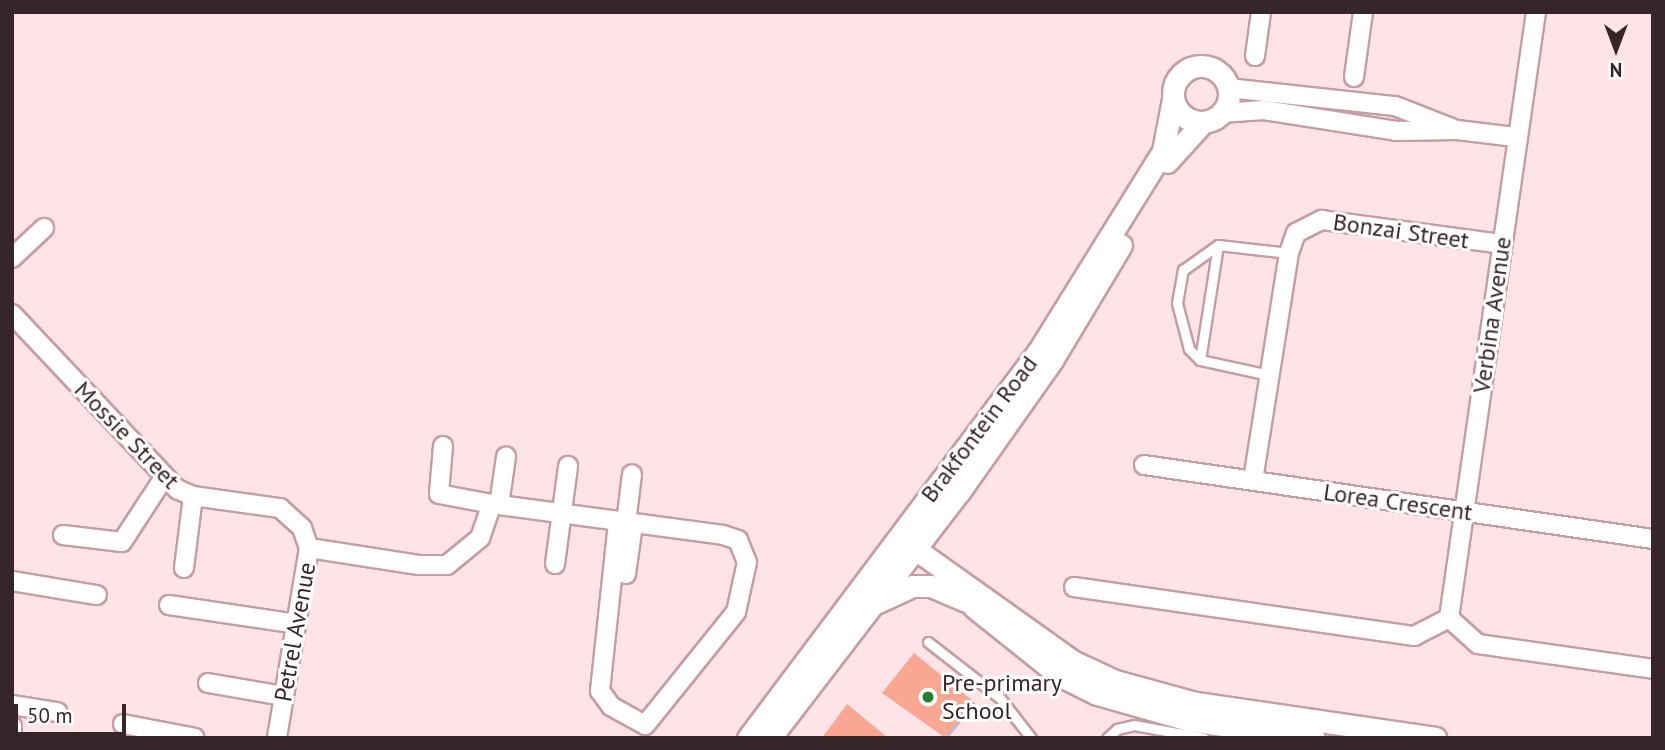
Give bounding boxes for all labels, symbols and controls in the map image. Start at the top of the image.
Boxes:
north arrow [1581,14,1651,84]
text: N [1610,58,1622,82]
street label: Bonzai Street [1331,207,1471,255]
street label: Verbina Avenue [1467,235,1517,395]
street label: Brakfontein Road [915,350,1043,508]
street label: Mossie Street [69,375,185,495]
street label: Lorea Crescent [1322,477,1474,527]
street label: Petrel Avenue [269,560,321,704]
place label: Pre-primary School [942,669,1062,725]
marker: Pre-primary School [920,689,936,705]
scale bar [18,690,130,734]
text: 50 m [27,702,73,729]

